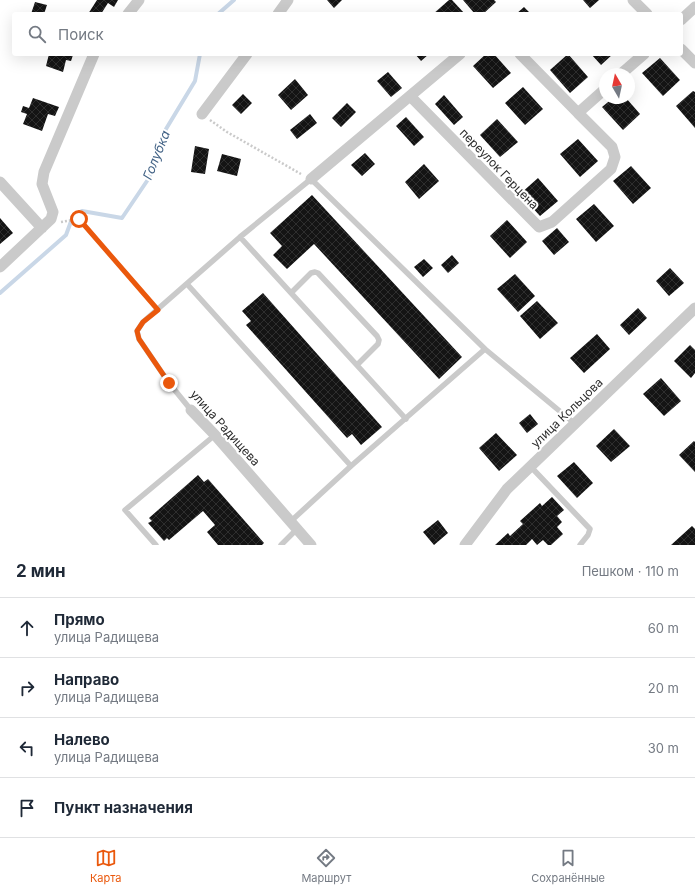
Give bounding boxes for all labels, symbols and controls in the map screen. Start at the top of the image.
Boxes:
search box [12,12,683,56]
icon: search [26,23,48,45]
text: Поиск [58,25,104,44]
north arrow [599,68,635,104]
street label: переулок Герцена [457,125,542,212]
water label: Голубка [139,128,173,182]
route start [70,210,88,228]
route end [160,374,178,392]
street label: улица Кольцова [528,375,606,451]
street label: улица Радищева [187,387,263,469]
text: 2 мин [16,561,66,581]
text: Пешком · 110 m [582,563,679,579]
text: Прямо [54,610,105,629]
icon: ahead [16,617,38,639]
text: 60 m [648,620,679,636]
text: улица Радищева [54,629,159,645]
text: Направо [54,670,119,689]
icon: right [16,677,38,699]
text: 20 m [648,680,679,696]
text: улица Радищева [54,689,159,705]
text: Налево [54,730,110,749]
icon: left [16,737,38,759]
text: 30 m [648,740,679,756]
text: улица Радищева [54,749,159,765]
icon: arrive [16,797,38,819]
text: Пункт назначения [54,798,193,817]
tab: Карта [90,847,122,885]
tab: Маршрут [301,847,351,885]
tab: Сохранённые [531,847,605,885]

